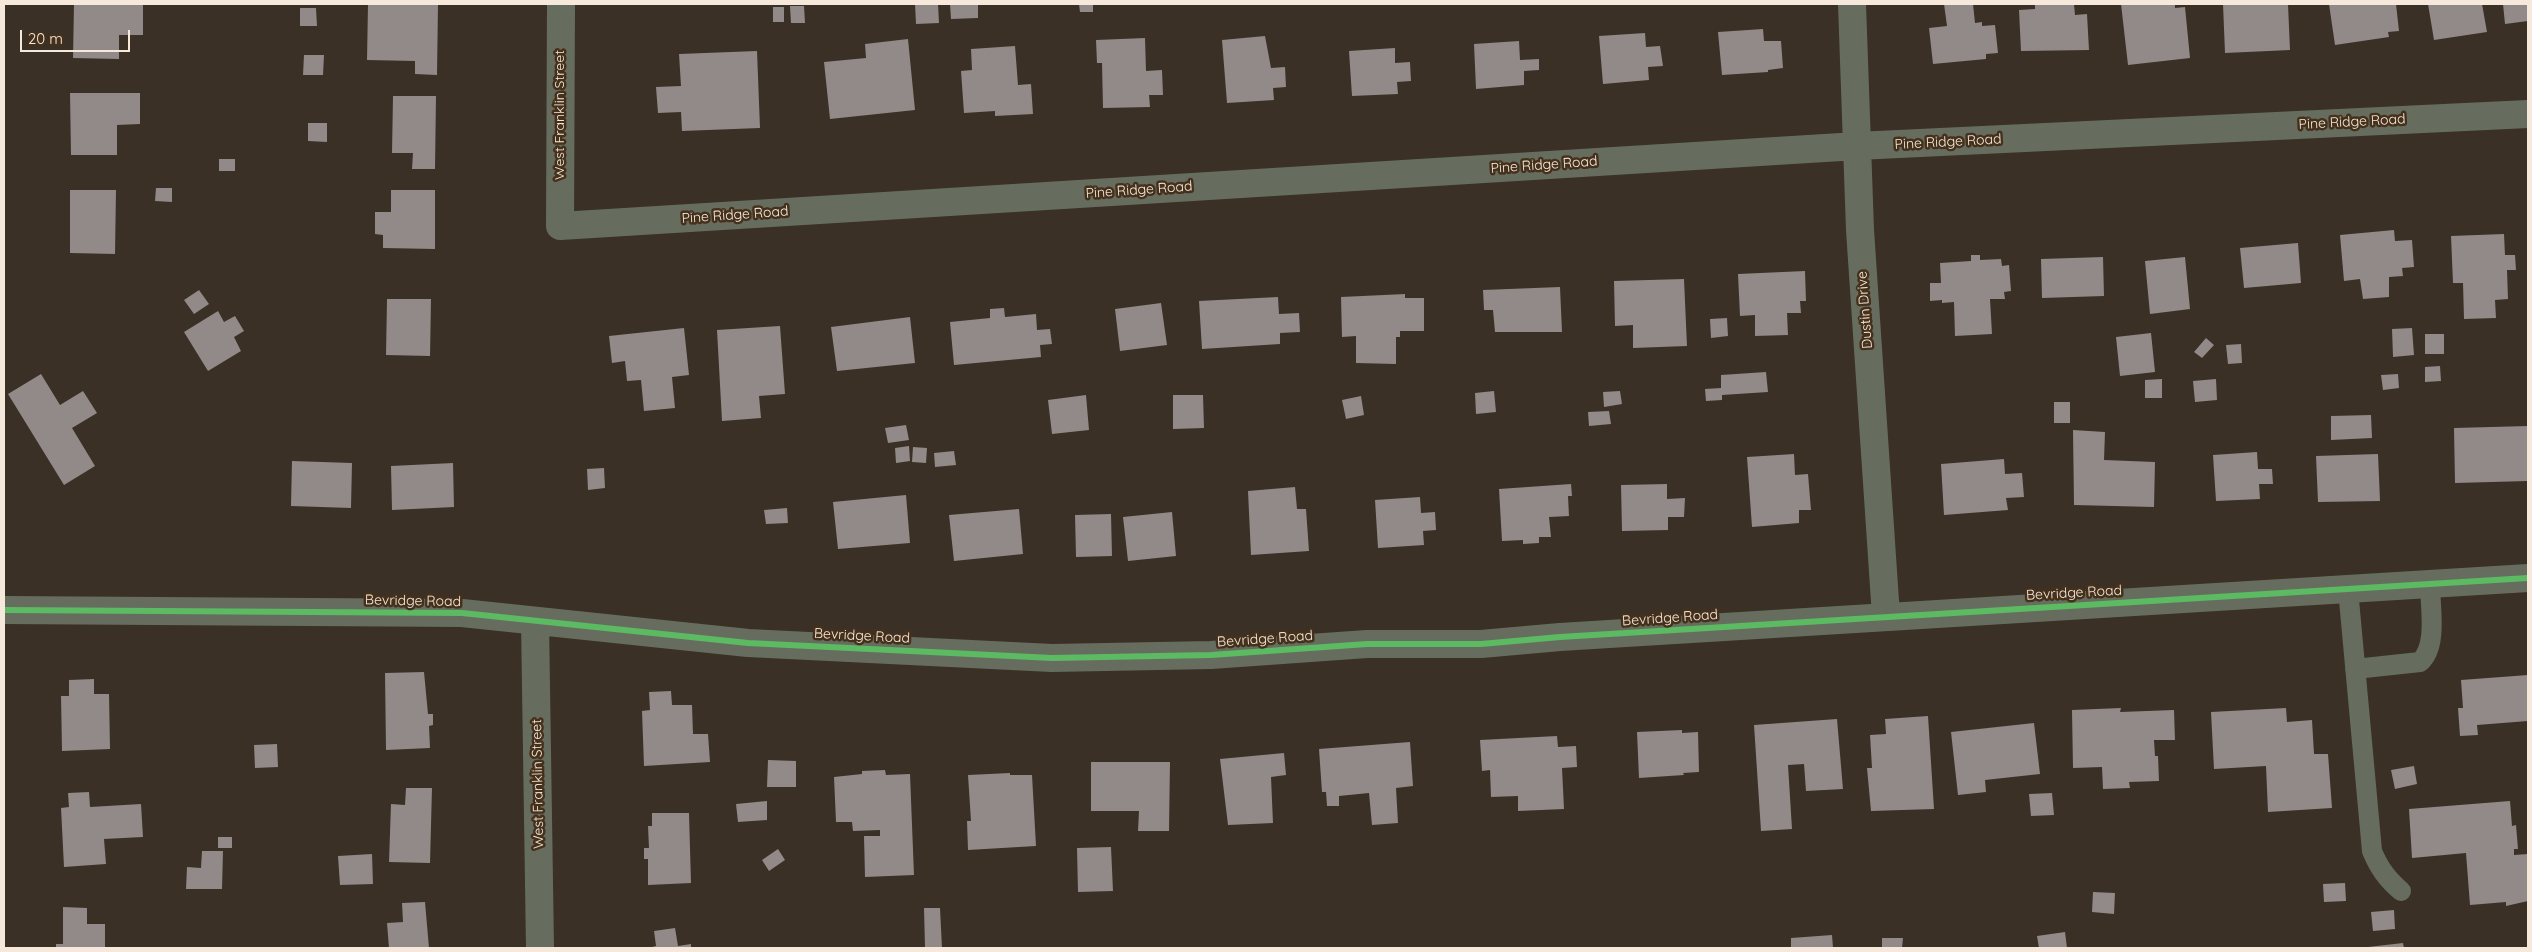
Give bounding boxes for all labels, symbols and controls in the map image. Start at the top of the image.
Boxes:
scale bar [22,20,132,52]
text: 20 m [28,29,63,48]
street label: West Franklin Street [552,50,568,180]
street label: Pine Ridge Road [2298,111,2406,133]
street label: Pine Ridge Road [1894,131,2002,153]
street label: Pine Ridge Road [1490,153,1598,177]
street label: Pine Ridge Road [1085,178,1193,202]
street label: Pine Ridge Road [681,203,789,227]
street label: Dustin Drive [1854,271,1876,349]
street label: Bevridge Road [2026,582,2122,604]
street label: Bevridge Road [365,592,461,610]
street label: Bevridge Road [1621,606,1719,630]
street label: Bevridge Road [814,625,910,647]
street label: Bevridge Road [1216,627,1314,651]
street label: West Franklin Street [528,719,548,849]

